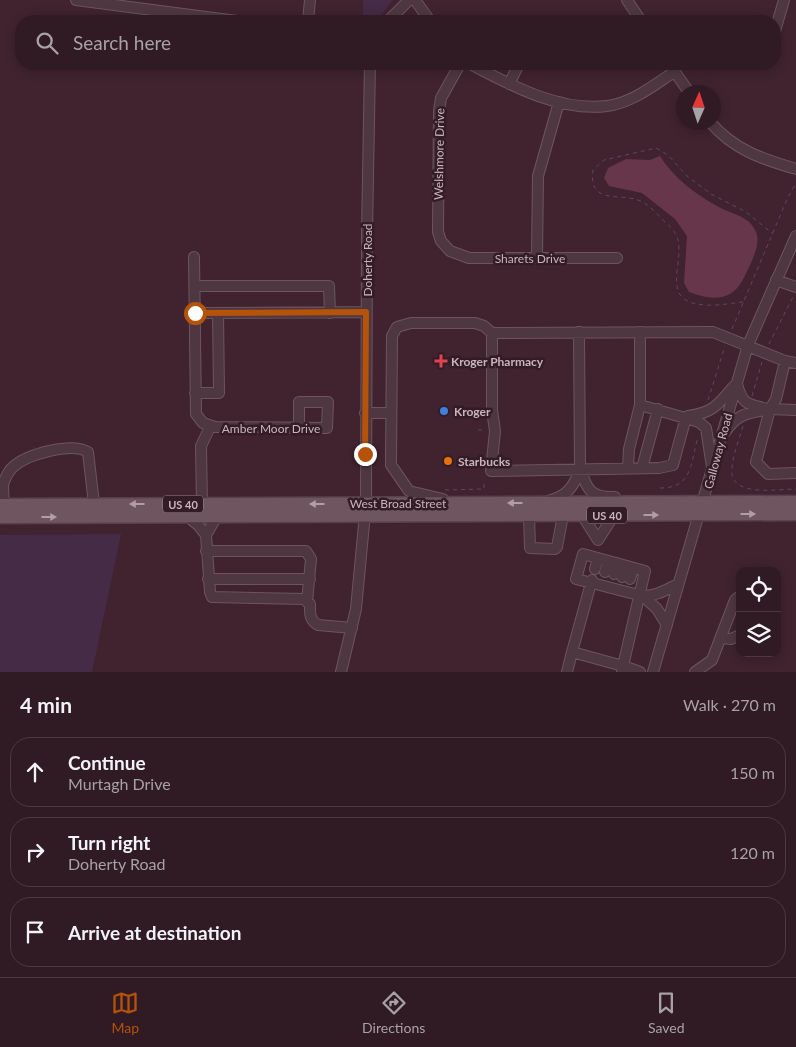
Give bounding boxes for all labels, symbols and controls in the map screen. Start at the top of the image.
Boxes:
search box [15,15,781,70]
icon: search [33,29,61,57]
text: Search here [73,31,171,54]
north arrow [676,85,721,130]
street label: Welshmore Drive [431,108,447,200]
street label: Doherty Road [360,223,375,297]
street label: Sharets Drive [495,251,565,266]
route start [184,302,207,325]
place label: Kroger Pharmacy [451,354,544,369]
marker: Kroger Pharmacy [435,355,447,367]
place label: Kroger [454,404,491,419]
marker: Kroger [438,405,450,417]
street label: Galloway Road [701,411,735,491]
street label: Amber Moor Drive [222,421,320,436]
route end [354,443,377,466]
place label: Starbucks [458,454,510,469]
marker: Starbucks [442,455,454,467]
road number: US 40 [163,496,203,512]
street label: West Broad Street [350,496,447,511]
one-way arrow [507,499,523,507]
one-way arrow [129,500,145,508]
one-way arrow [309,500,325,508]
road number: US 40 [587,506,627,524]
one-way arrow [740,510,756,518]
one-way arrow [643,511,659,519]
one-way arrow [41,513,57,521]
map controls [736,567,781,657]
button: locate [736,567,781,612]
button: layers [736,612,781,657]
text: 4 min [20,692,72,717]
text: Walk · 270 m [683,695,776,714]
text: Continue [68,751,146,774]
icon: ahead [21,758,49,786]
text: 150 m [730,763,775,782]
text: Murtagh Drive [68,774,171,793]
text: Turn right [68,831,150,854]
icon: right [21,838,49,866]
text: 120 m [730,843,775,862]
text: Doherty Road [68,854,166,873]
icon: arrive [21,918,49,946]
text: Arrive at destination [68,921,241,944]
tab: Map [111,989,139,1036]
tab: Directions [362,989,425,1036]
tab: Saved [648,989,685,1036]

